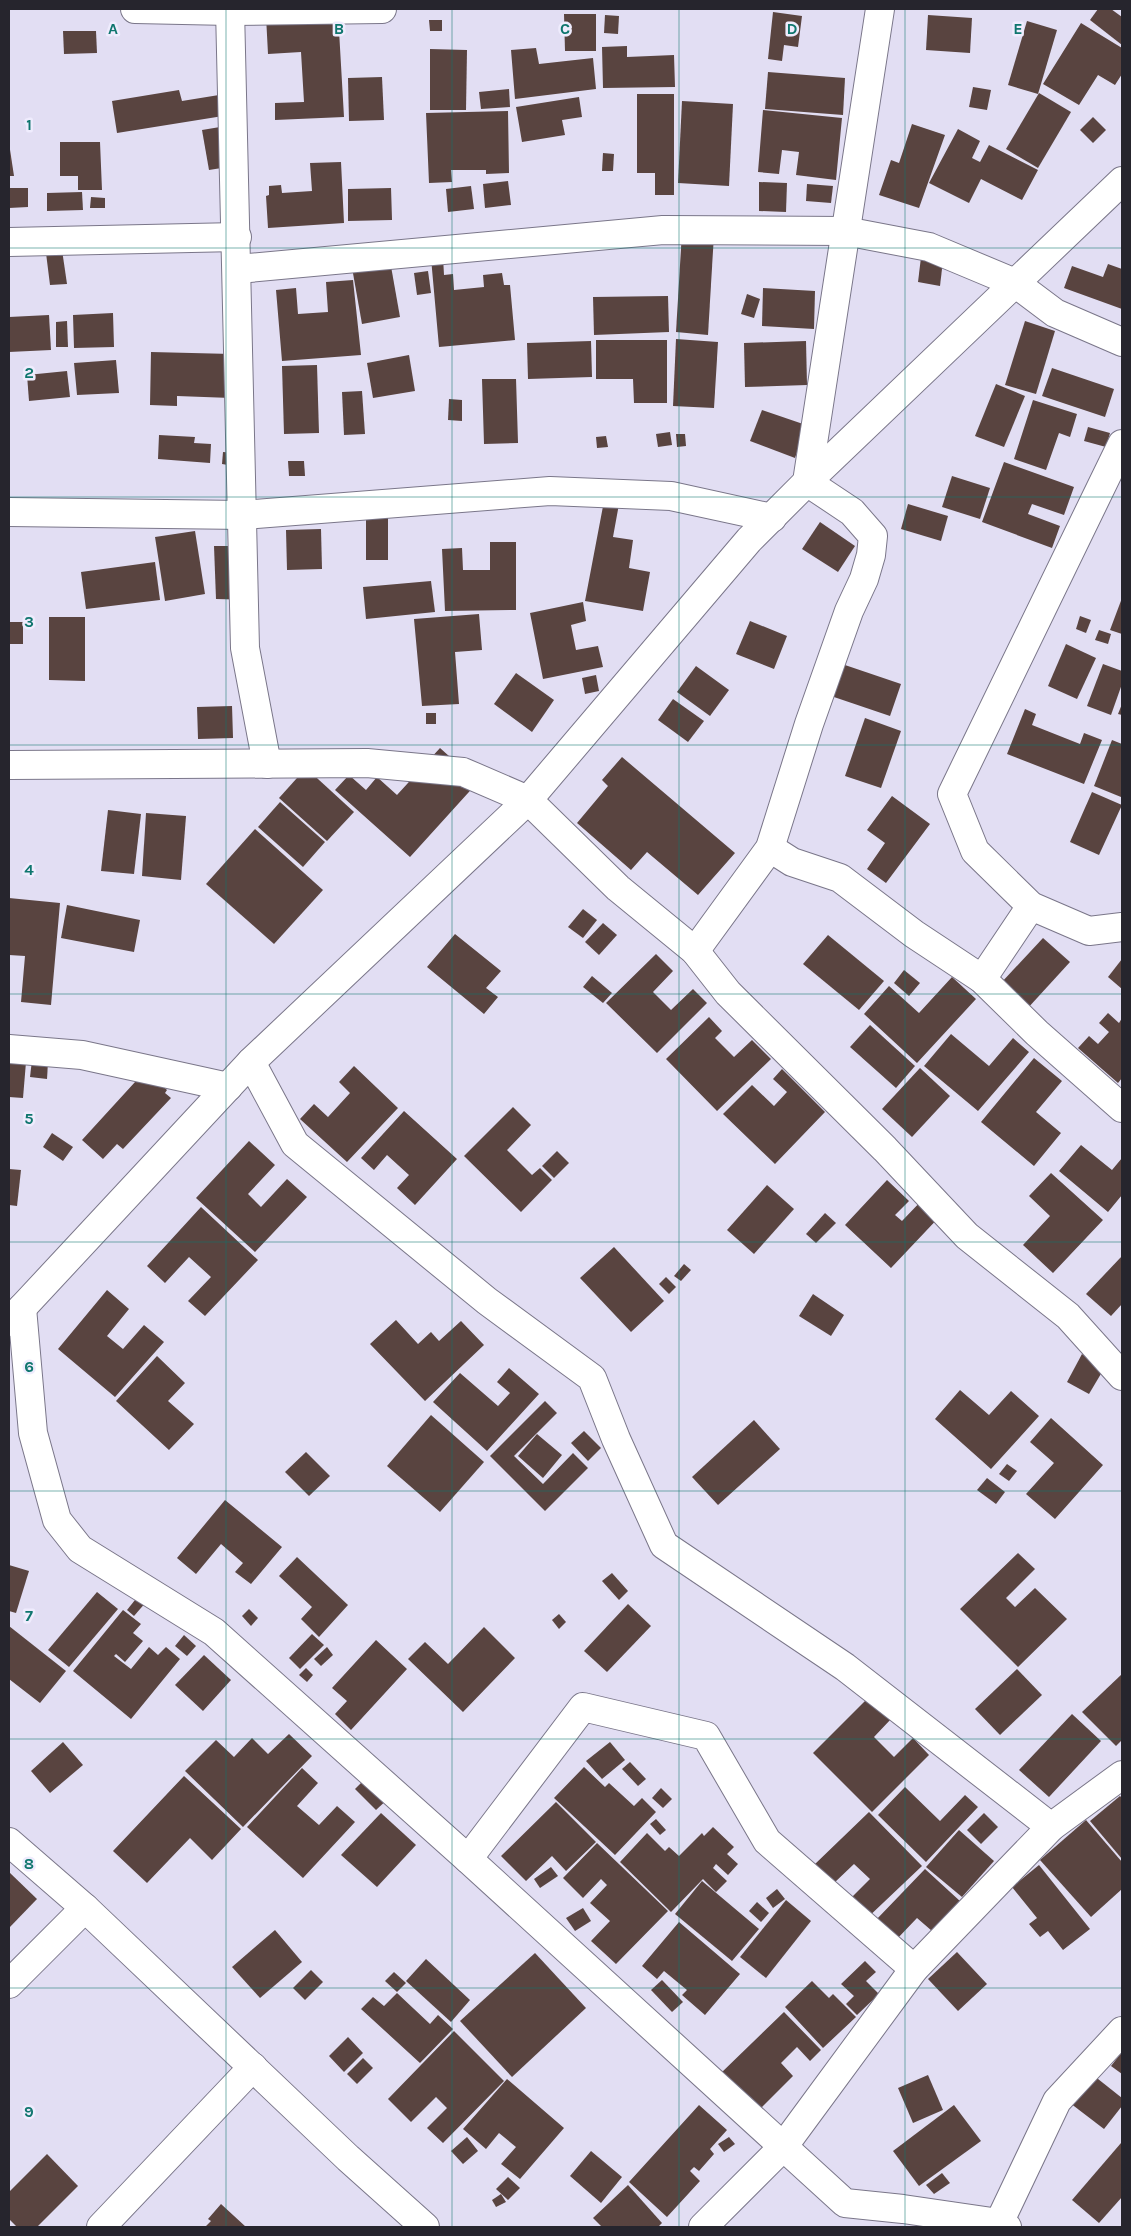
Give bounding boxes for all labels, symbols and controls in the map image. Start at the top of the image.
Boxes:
text: A [108,19,118,38]
text: B [334,19,344,38]
text: C [560,19,570,38]
text: D [787,19,798,38]
text: E [1013,19,1023,38]
text: 1 [26,115,32,134]
text: 2 [24,363,34,382]
text: 3 [24,612,34,631]
text: 4 [24,860,34,879]
text: 5 [24,1109,34,1128]
text: 6 [24,1357,34,1376]
text: 7 [25,1606,33,1625]
text: 8 [24,1854,34,1873]
text: 9 [24,2102,34,2121]

